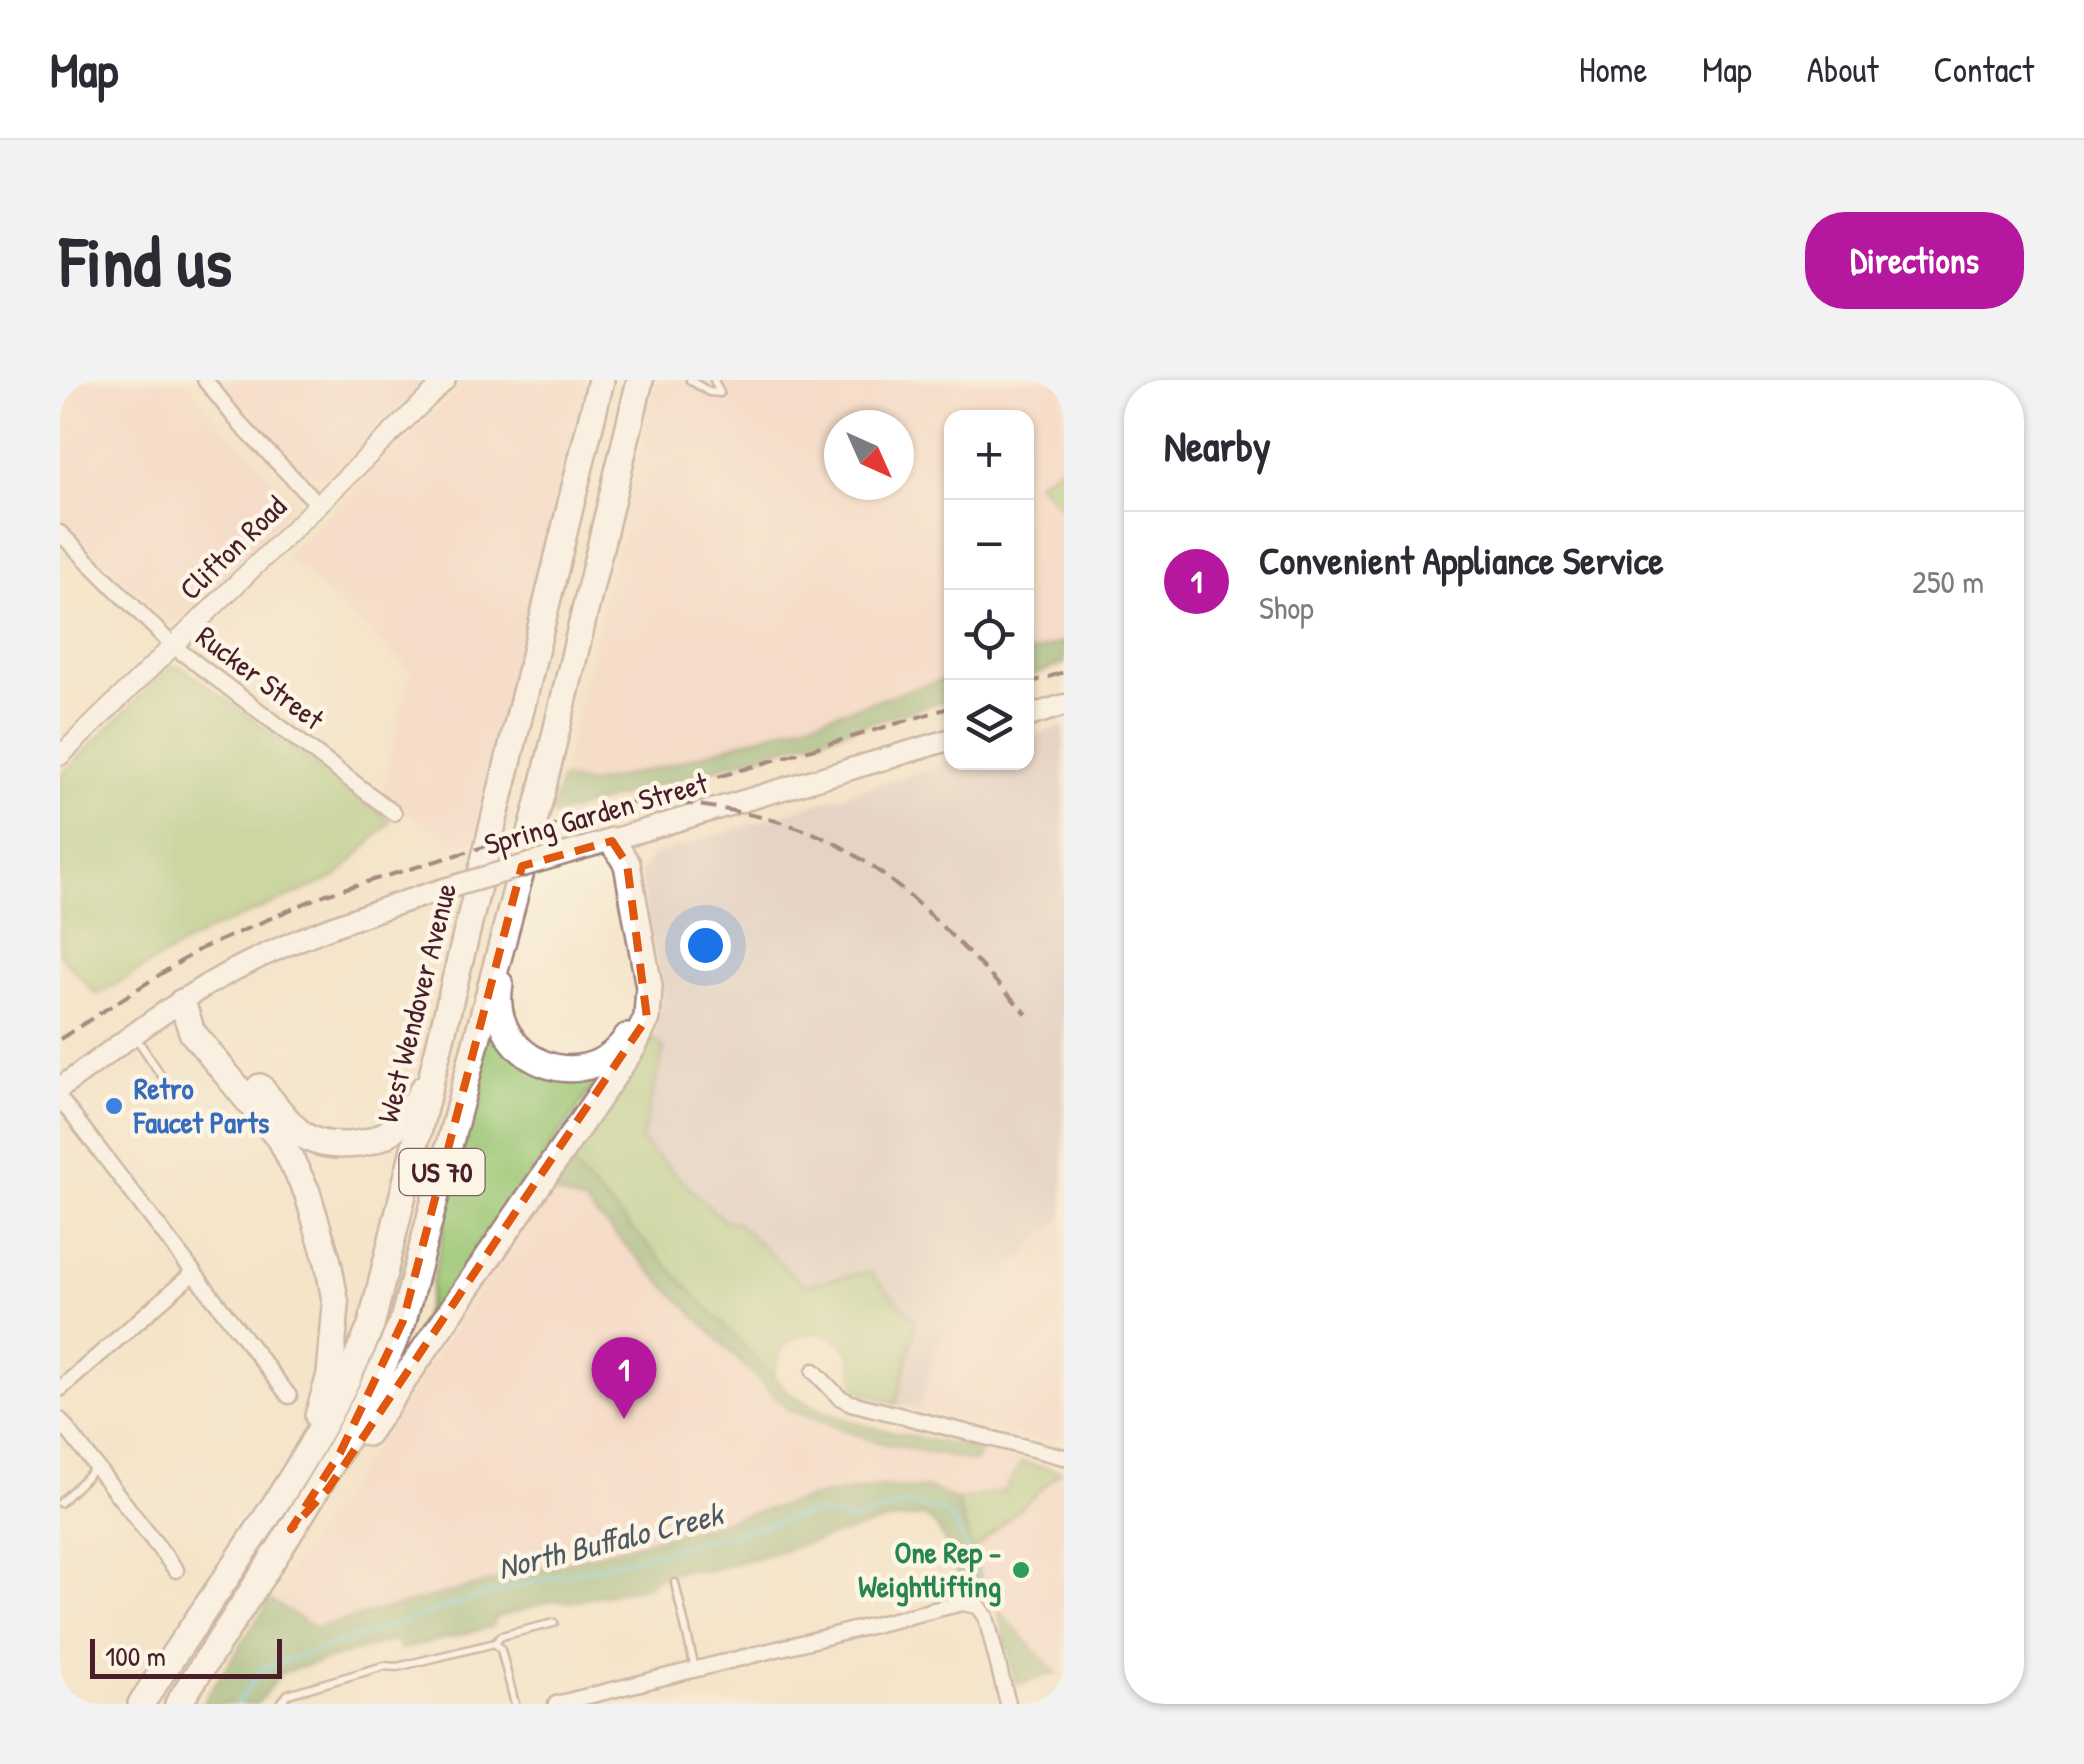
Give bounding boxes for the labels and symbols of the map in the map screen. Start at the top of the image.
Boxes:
north arrow [824,410,914,500]
street label: Clifton Road [170,486,295,608]
street label: Rucker Street [189,616,333,739]
street label: Spring Garden Street [480,762,713,864]
street label: West Wendover Avenue [367,879,465,1127]
your location [680,920,731,971]
place label: Retro Faucet Parts [133,1068,270,1142]
marker: Retro Faucet Parts [103,1095,125,1117]
road number: US 70 [400,1149,484,1195]
pin: 1 [592,1336,656,1419]
water label: North Buffalo Creek [493,1491,729,1589]
place label: One Rep - Weightlifting [858,1532,1001,1607]
marker: One Rep - Weightlifting [1010,1559,1032,1581]
scale bar [90,1634,282,1678]

